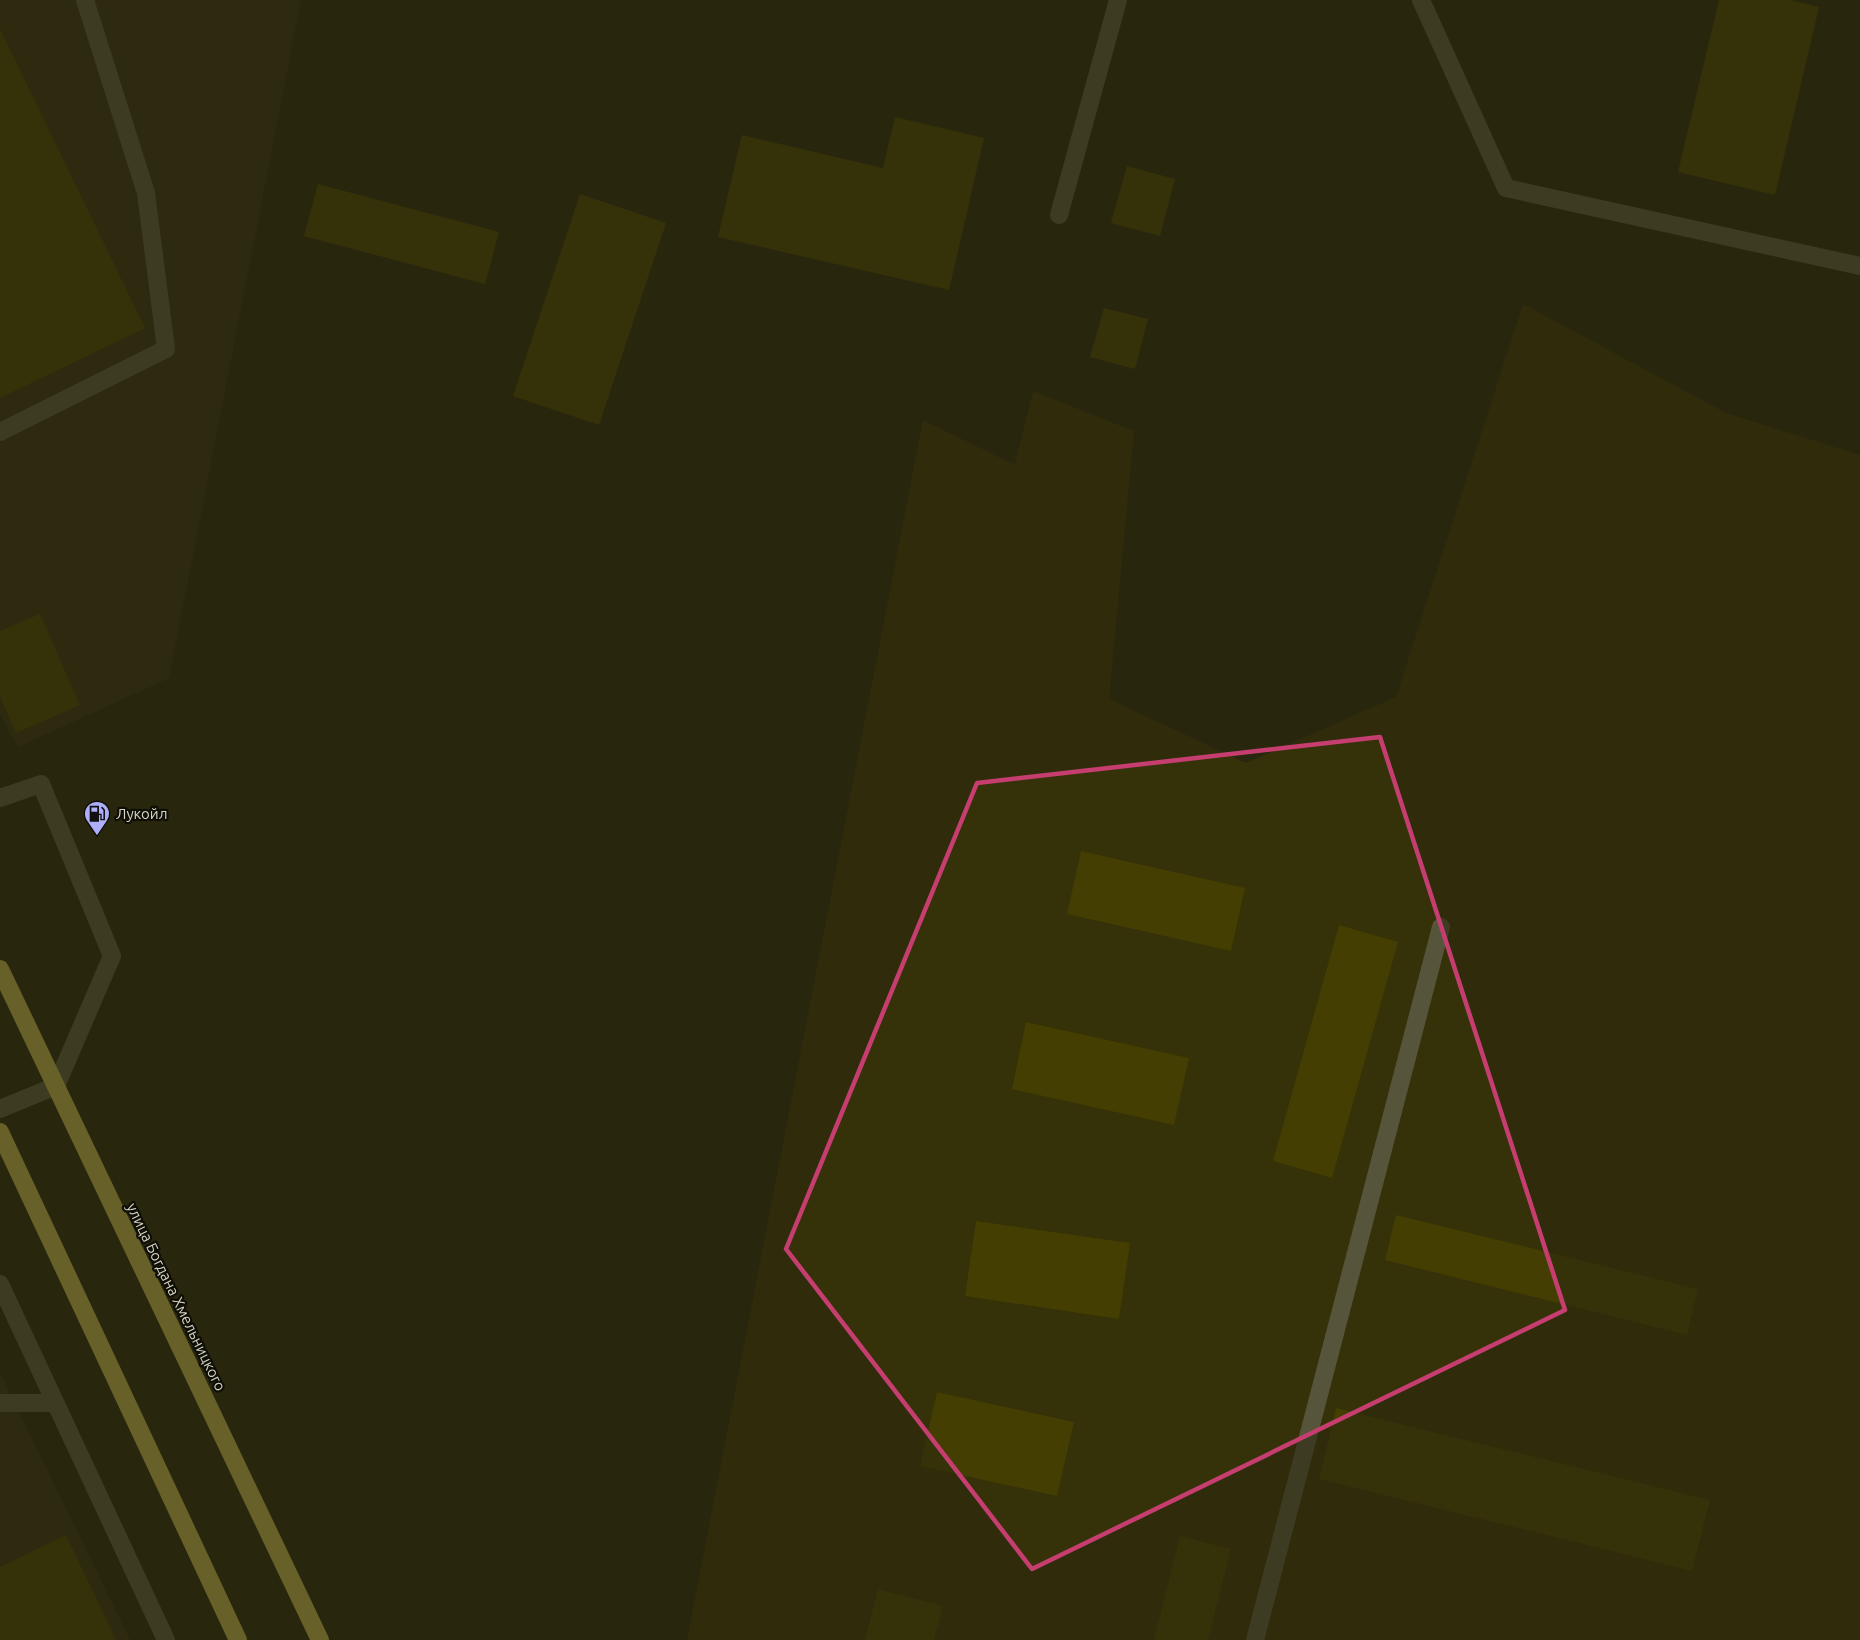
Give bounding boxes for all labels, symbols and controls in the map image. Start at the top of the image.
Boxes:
fuel station icon: Лукойл [82,799,112,837]
place label: Лукойл [116,805,167,822]
street label: улица Богдана Хмельницкого [123,1200,229,1393]

